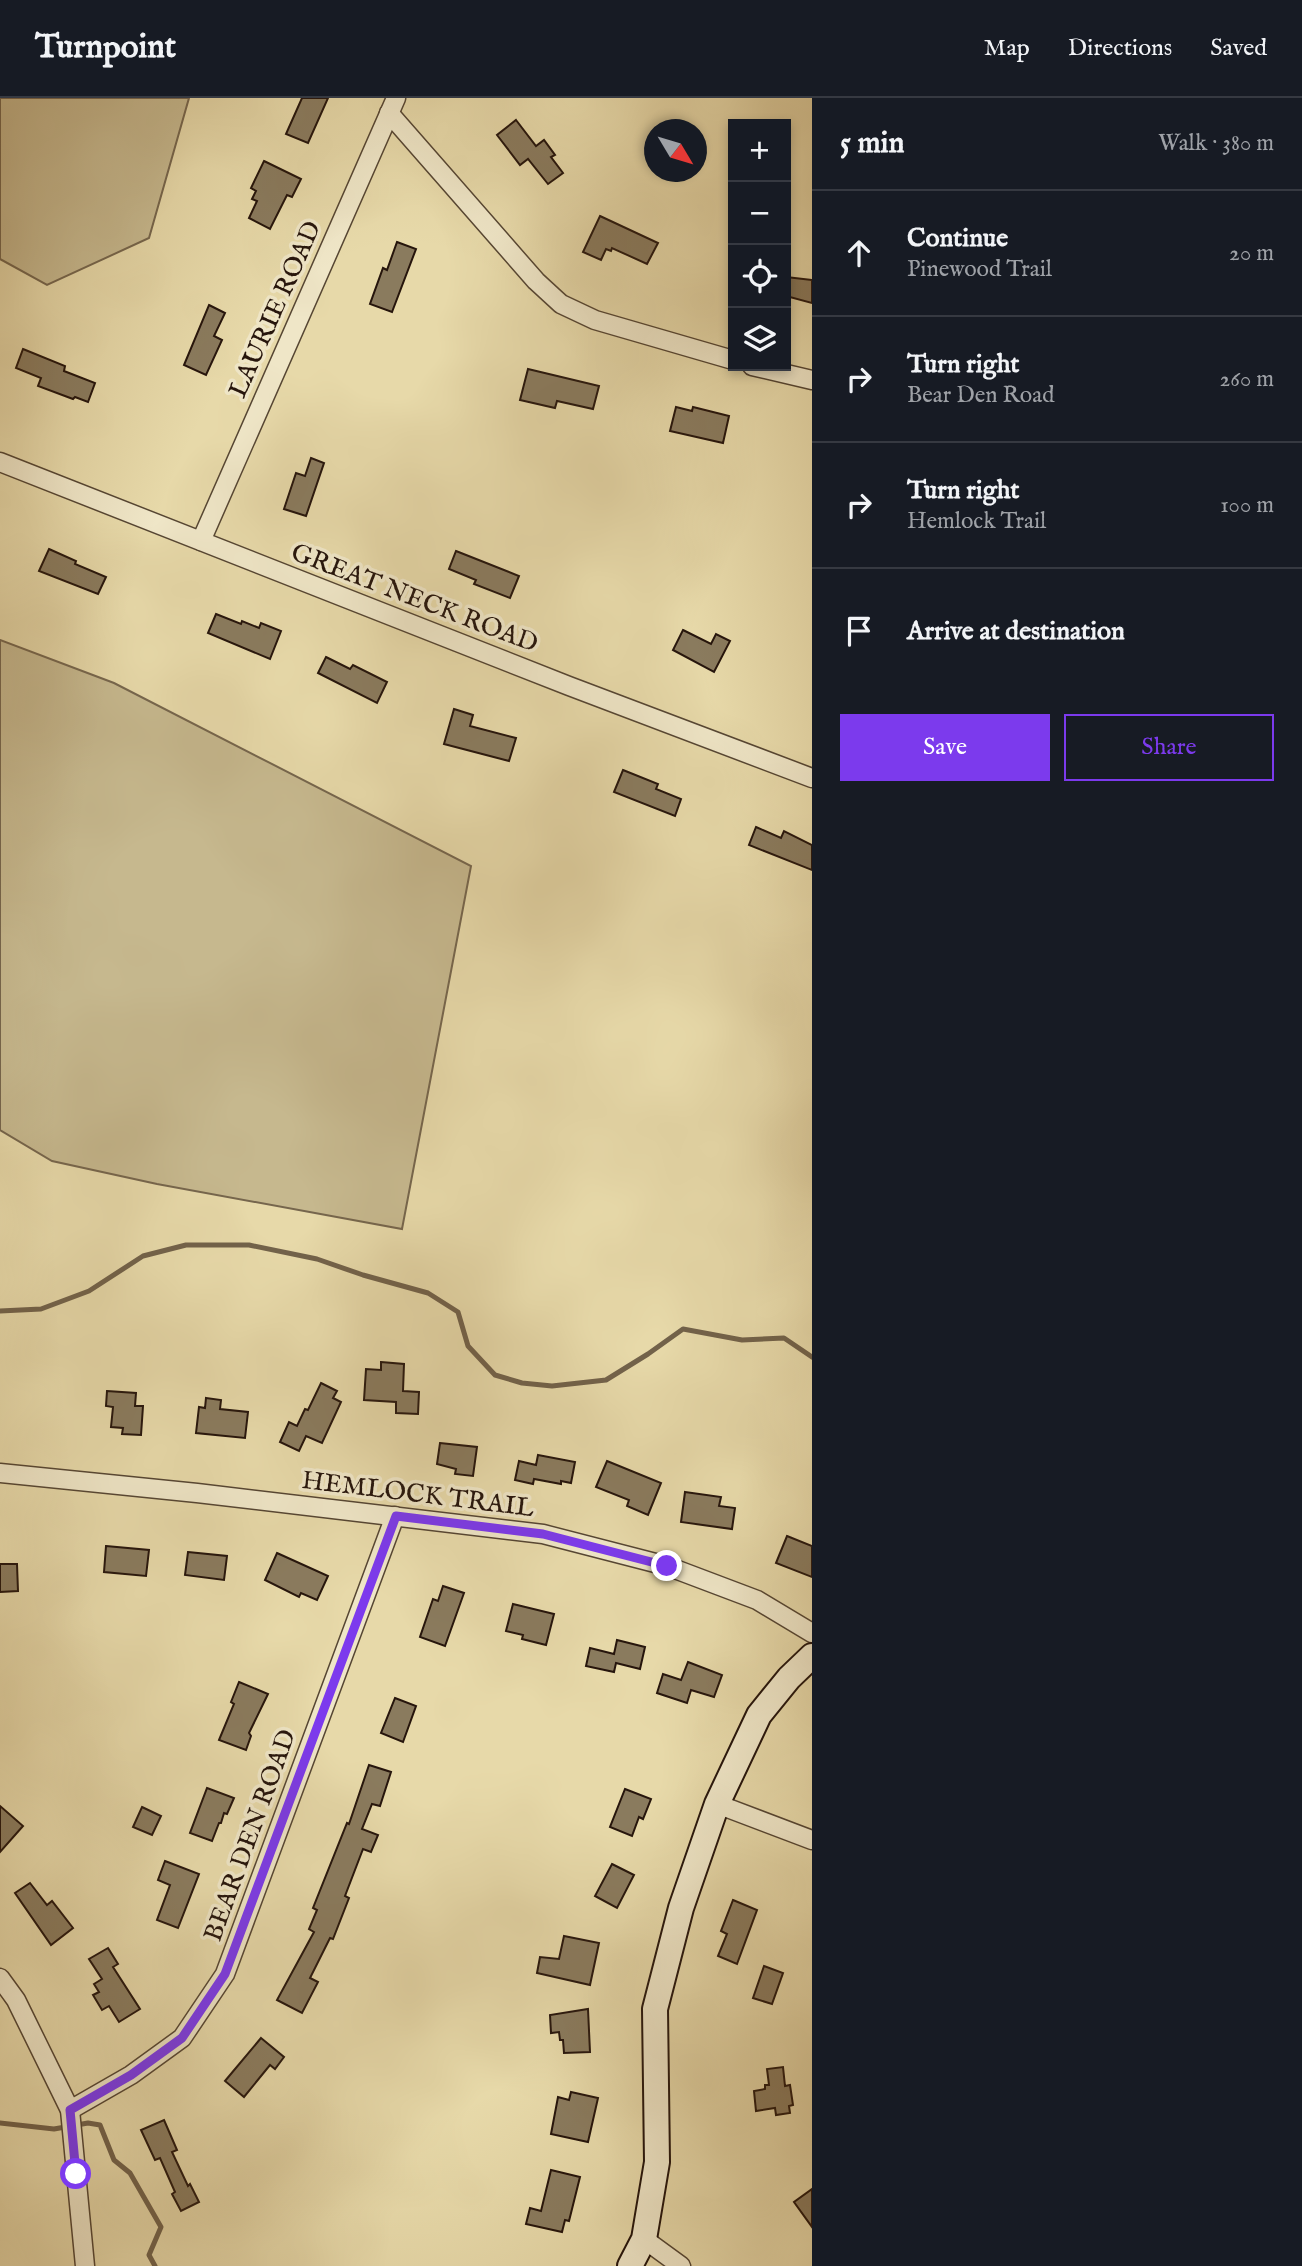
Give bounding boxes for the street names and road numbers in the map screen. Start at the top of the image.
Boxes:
street label: LAURIE ROAD [222,216,329,403]
street label: GREAT NECK ROAD [286,536,543,661]
street label: HEMLOCK TRAIL [300,1464,536,1525]
street label: BEAR DEN ROAD [197,1725,304,1946]

